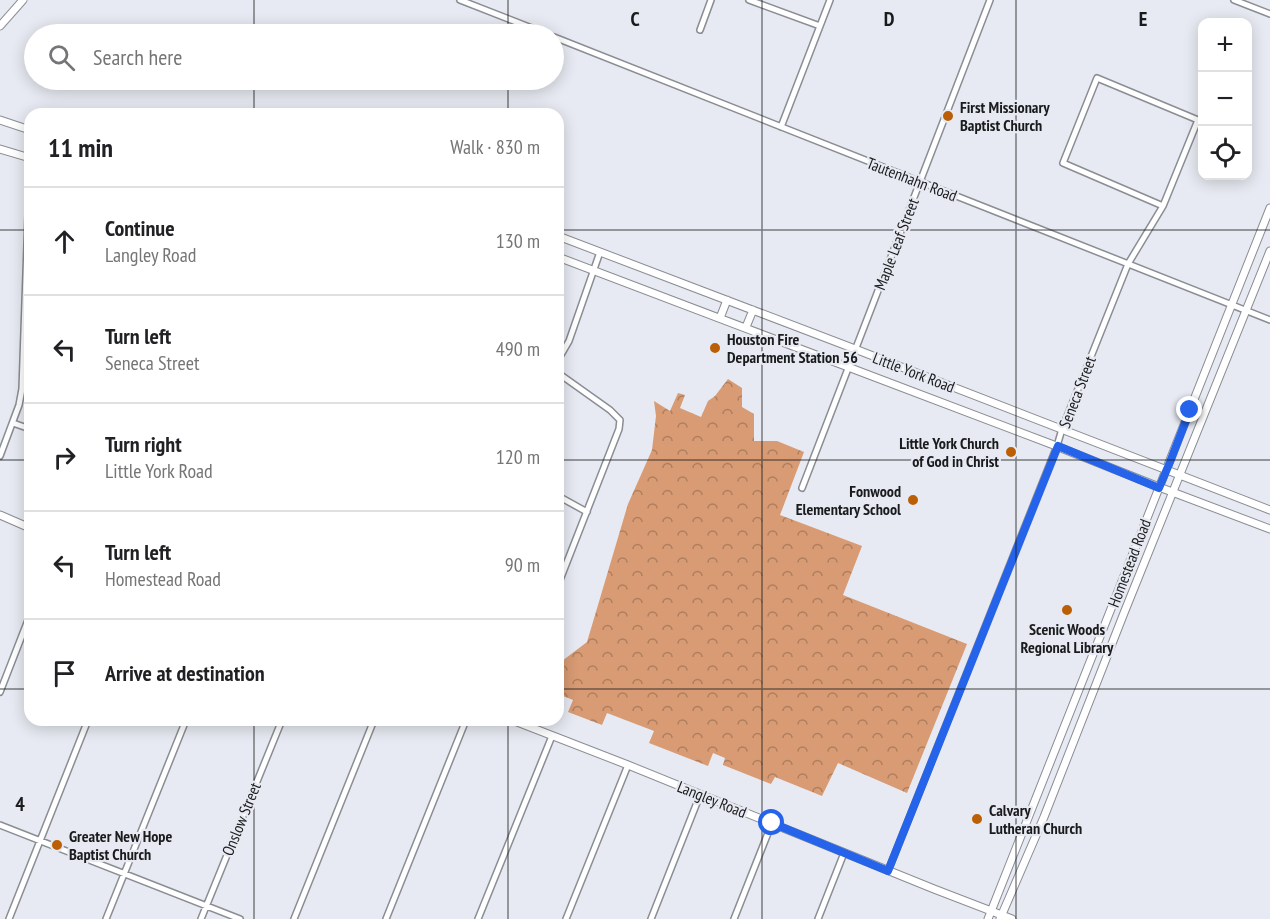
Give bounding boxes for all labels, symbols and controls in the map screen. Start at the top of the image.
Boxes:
text: C [630,6,640,32]
text: D [884,6,895,32]
text: E [1139,6,1147,32]
map controls [1198,18,1252,180]
button: + [1198,18,1252,72]
search box [24,24,564,90]
icon: search [45,41,78,74]
text: Search here [93,43,182,71]
button: − [1198,72,1252,126]
place label: First Missionary Baptist Church [960,97,1050,135]
marker: First Missionary Baptist Church [941,109,955,123]
button: locate [1198,126,1252,180]
text: 11 min [48,131,113,164]
text: Walk · 830 m [450,134,540,160]
street label: Tautenhahn Road [864,153,960,205]
street label: Maple Leaf Street [869,195,923,293]
text: Continue [105,214,175,242]
icon: ahead [48,225,81,258]
text: 130 m [496,228,540,254]
text: Langley Road [105,242,196,268]
text: Turn left [105,322,171,350]
place label: Houston Fire Department Station 56 [727,329,858,367]
icon: left [48,333,81,366]
text: 490 m [496,336,540,362]
marker: Houston Fire Department Station 56 [708,341,722,355]
street label: Little York Road [870,347,958,397]
text: Seneca Street [105,350,199,376]
street label: Seneca Street [1054,353,1100,431]
route end [1176,396,1202,422]
text: Turn right [105,430,182,458]
place label: Little York Church of God in Christ [899,433,999,471]
icon: right [48,441,81,474]
text: 120 m [496,444,540,470]
marker: Little York Church of God in Christ [1004,445,1018,459]
text: Little York Road [105,458,213,484]
place label: Fonwood Elementary School [796,481,901,519]
marker: Fonwood Elementary School [906,493,920,507]
street label: Homestead Road [1103,516,1155,610]
text: Turn left [105,538,171,566]
icon: left [48,549,81,582]
text: 90 m [505,552,540,578]
text: Homestead Road [105,566,221,592]
marker: Scenic Woods Regional Library [1060,603,1074,617]
place label: Scenic Woods Regional Library [1021,619,1114,657]
icon: arrive [48,657,81,690]
text: Arrive at destination [105,659,265,687]
street label: Langley Road [674,776,750,822]
street label: Onslow Street [217,779,265,859]
text: 4 [15,791,25,817]
place label: Calvary Lutheran Church [989,800,1082,838]
route start [758,809,784,835]
marker: Calvary Lutheran Church [970,812,984,826]
place label: Greater New Hope Baptist Church [69,826,172,864]
marker: Greater New Hope Baptist Church [50,838,64,852]

